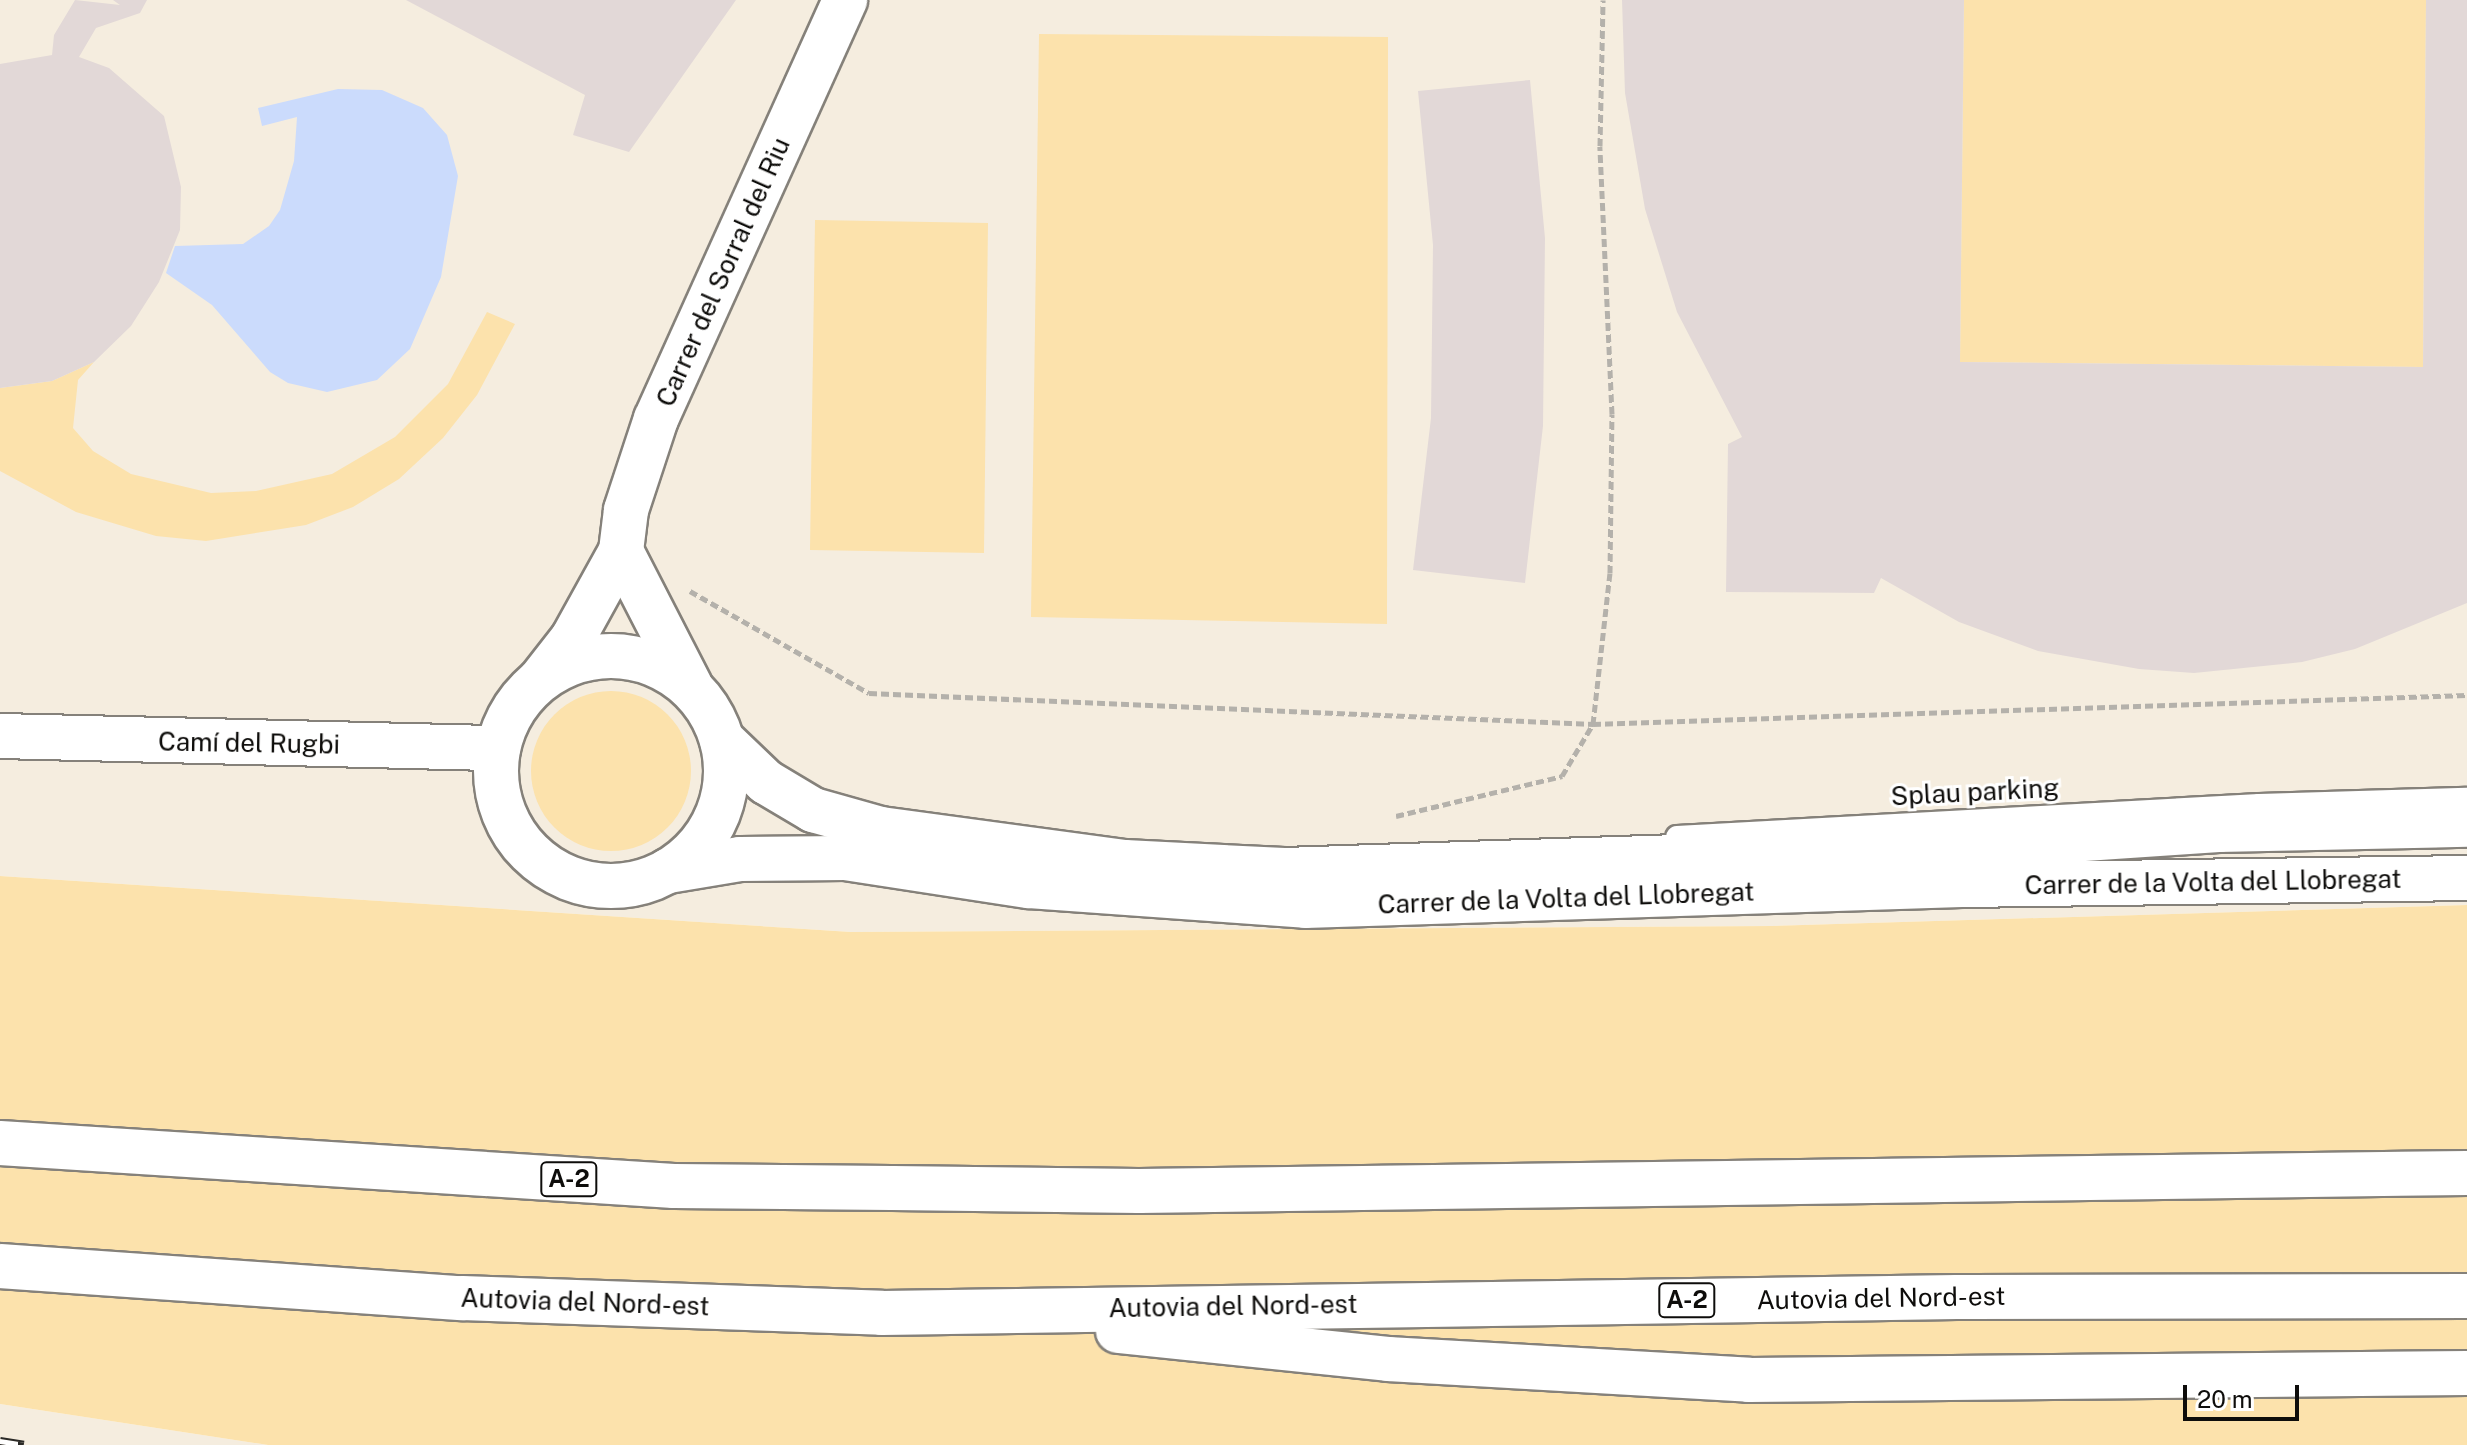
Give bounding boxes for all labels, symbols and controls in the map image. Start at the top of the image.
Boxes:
street label: Carrer del Sorral del Riu [649,132,797,412]
street label: Camí del Rugbi [158,726,340,760]
street label: Splau parking [1890,772,2060,812]
street label: Carrer de la Volta del Llobregat [2024,863,2402,901]
street label: Carrer de la Volta del Llobregat [1376,876,1756,920]
road number: A-2 [539,1159,599,1199]
road number: A-2 [1657,1280,1717,1320]
street label: Autovia del Nord-est [1756,1280,2006,1316]
street label: Autovia del Nord-est [460,1282,710,1322]
street label: Autovia del Nord-est [1108,1288,1358,1324]
scale bar [2187,1369,2303,1419]
text: 20 m [2197,1385,2253,1413]

